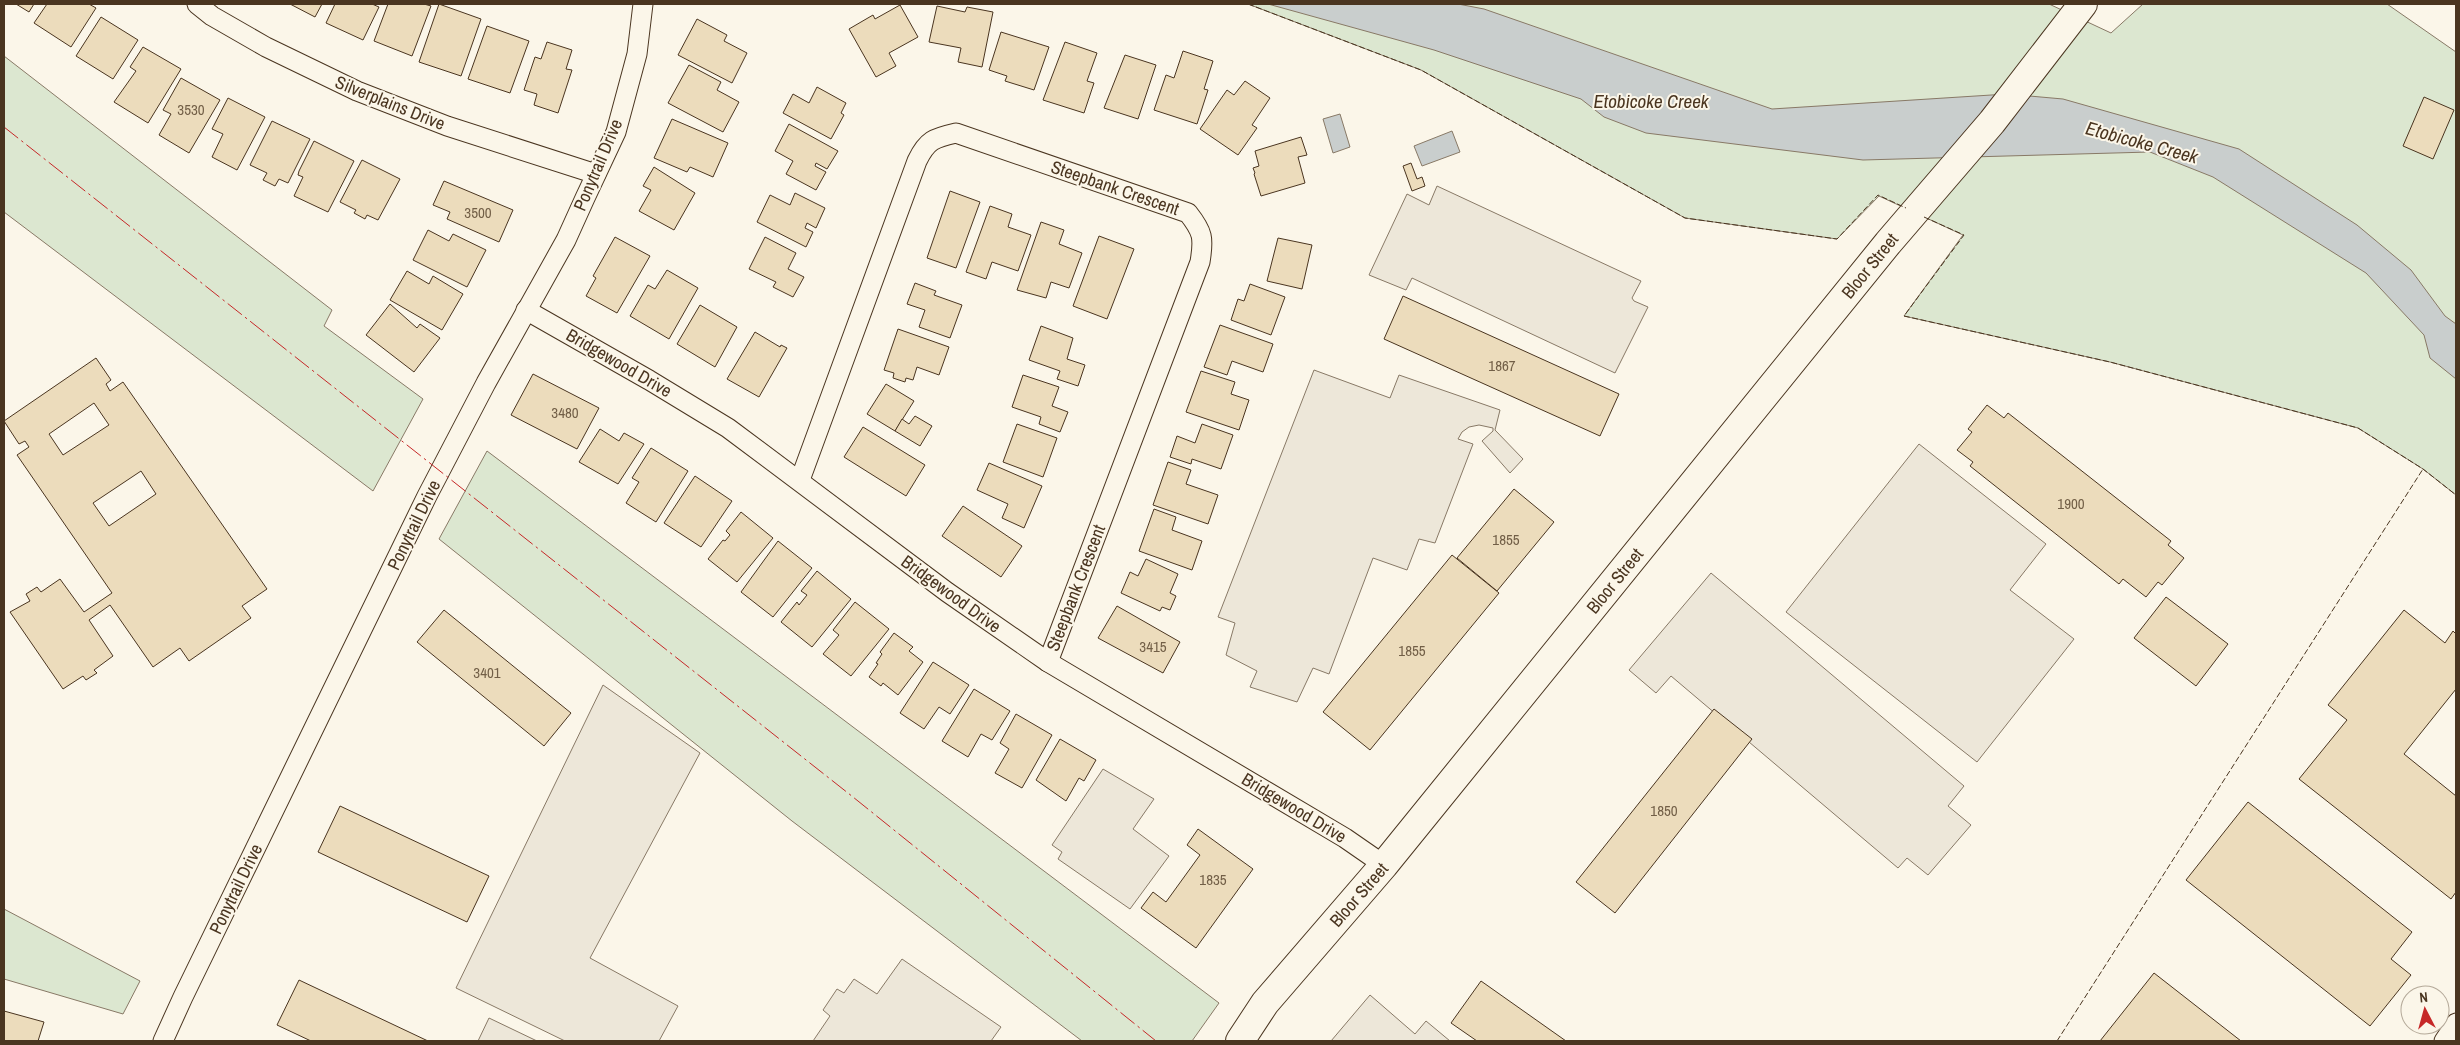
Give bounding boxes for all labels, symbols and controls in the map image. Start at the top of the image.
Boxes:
street label: Silverplains Drive [332,69,449,136]
water label: Etobicoke Creek [1593,88,1710,114]
house number: 3530 [177,99,205,120]
street label: Ponytrail Drive [567,115,628,215]
water label: Etobicoke Creek [2083,115,2202,170]
street label: Steepbank Crescent [1048,154,1182,221]
house number: 3500 [464,202,492,223]
street label: Bloor Street [1835,228,1904,304]
street label: Bridgewood Drive [562,322,677,403]
house number: 1867 [1488,355,1516,376]
house number: 3480 [551,402,579,423]
street label: Ponytrail Drive [381,475,446,574]
house number: 1900 [2057,493,2085,514]
street label: Steepbank Crescent [1040,521,1111,655]
house number: 1855 [1492,529,1520,550]
street label: Bloor Street [1580,543,1649,619]
street label: Bridgewood Drive [896,549,1006,638]
house number: 3415 [1139,636,1167,657]
house number: 1855 [1398,640,1426,661]
house number: 3401 [473,662,501,683]
street label: Bridgewood Drive [1237,766,1351,849]
house number: 1850 [1650,800,1678,821]
street label: Ponytrail Drive [203,839,268,938]
street label: Bloor Street [1324,857,1394,932]
house number: 1835 [1199,869,1227,890]
north arrow [2400,985,2450,1035]
text: N [2419,988,2429,1006]

